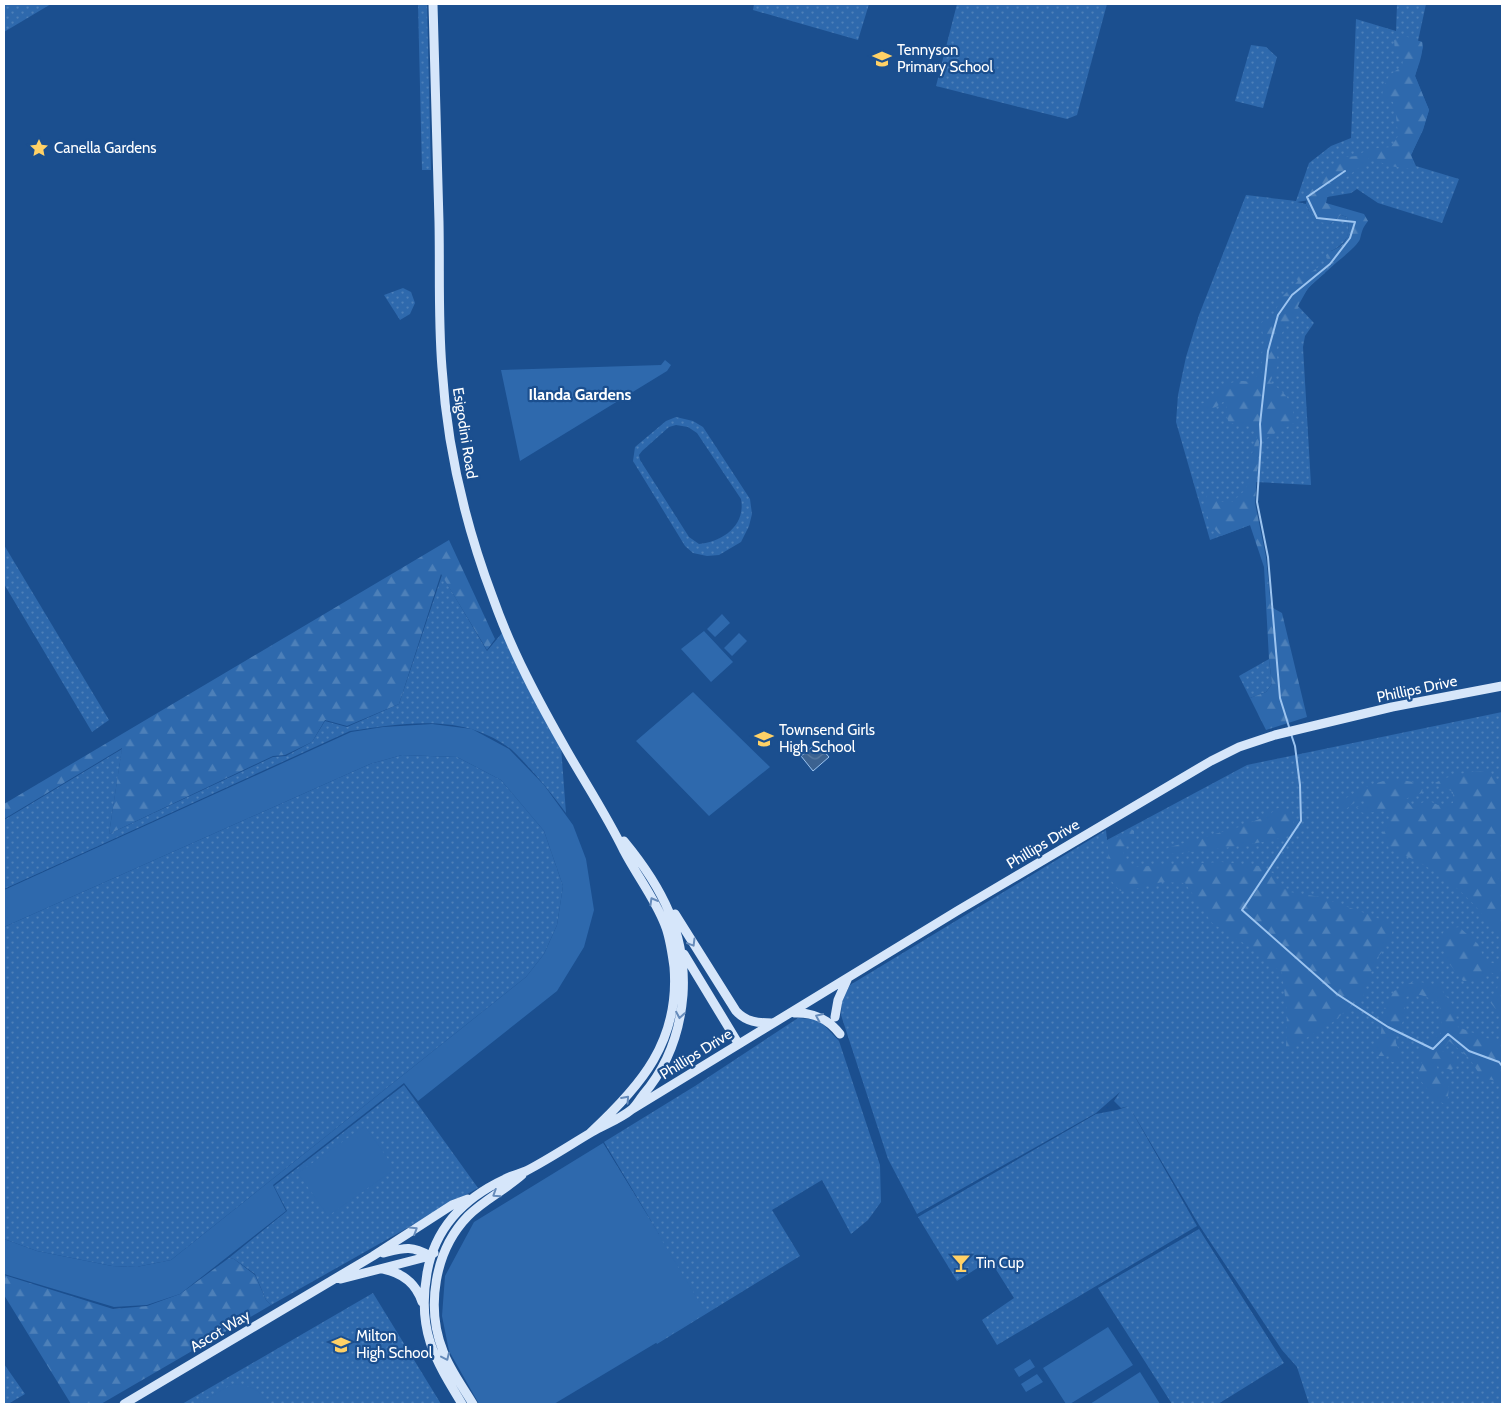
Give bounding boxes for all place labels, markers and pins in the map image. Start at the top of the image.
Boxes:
place label: Tennyson Primary School [897,41,994,76]
school or university icon: Tennyson Primary School [871,48,893,70]
place icon: Canella Gardens [28,137,50,159]
place label: Canella Gardens [54,139,157,157]
place label: Townsend Girls High School [779,721,875,756]
school or university icon: Townsend Girls High School [753,728,775,750]
bar icon: Tin Cup [950,1252,972,1274]
place label: Tin Cup [976,1254,1024,1272]
place label: Milton High School [356,1327,433,1362]
school or university icon: Milton High School [330,1334,352,1356]

